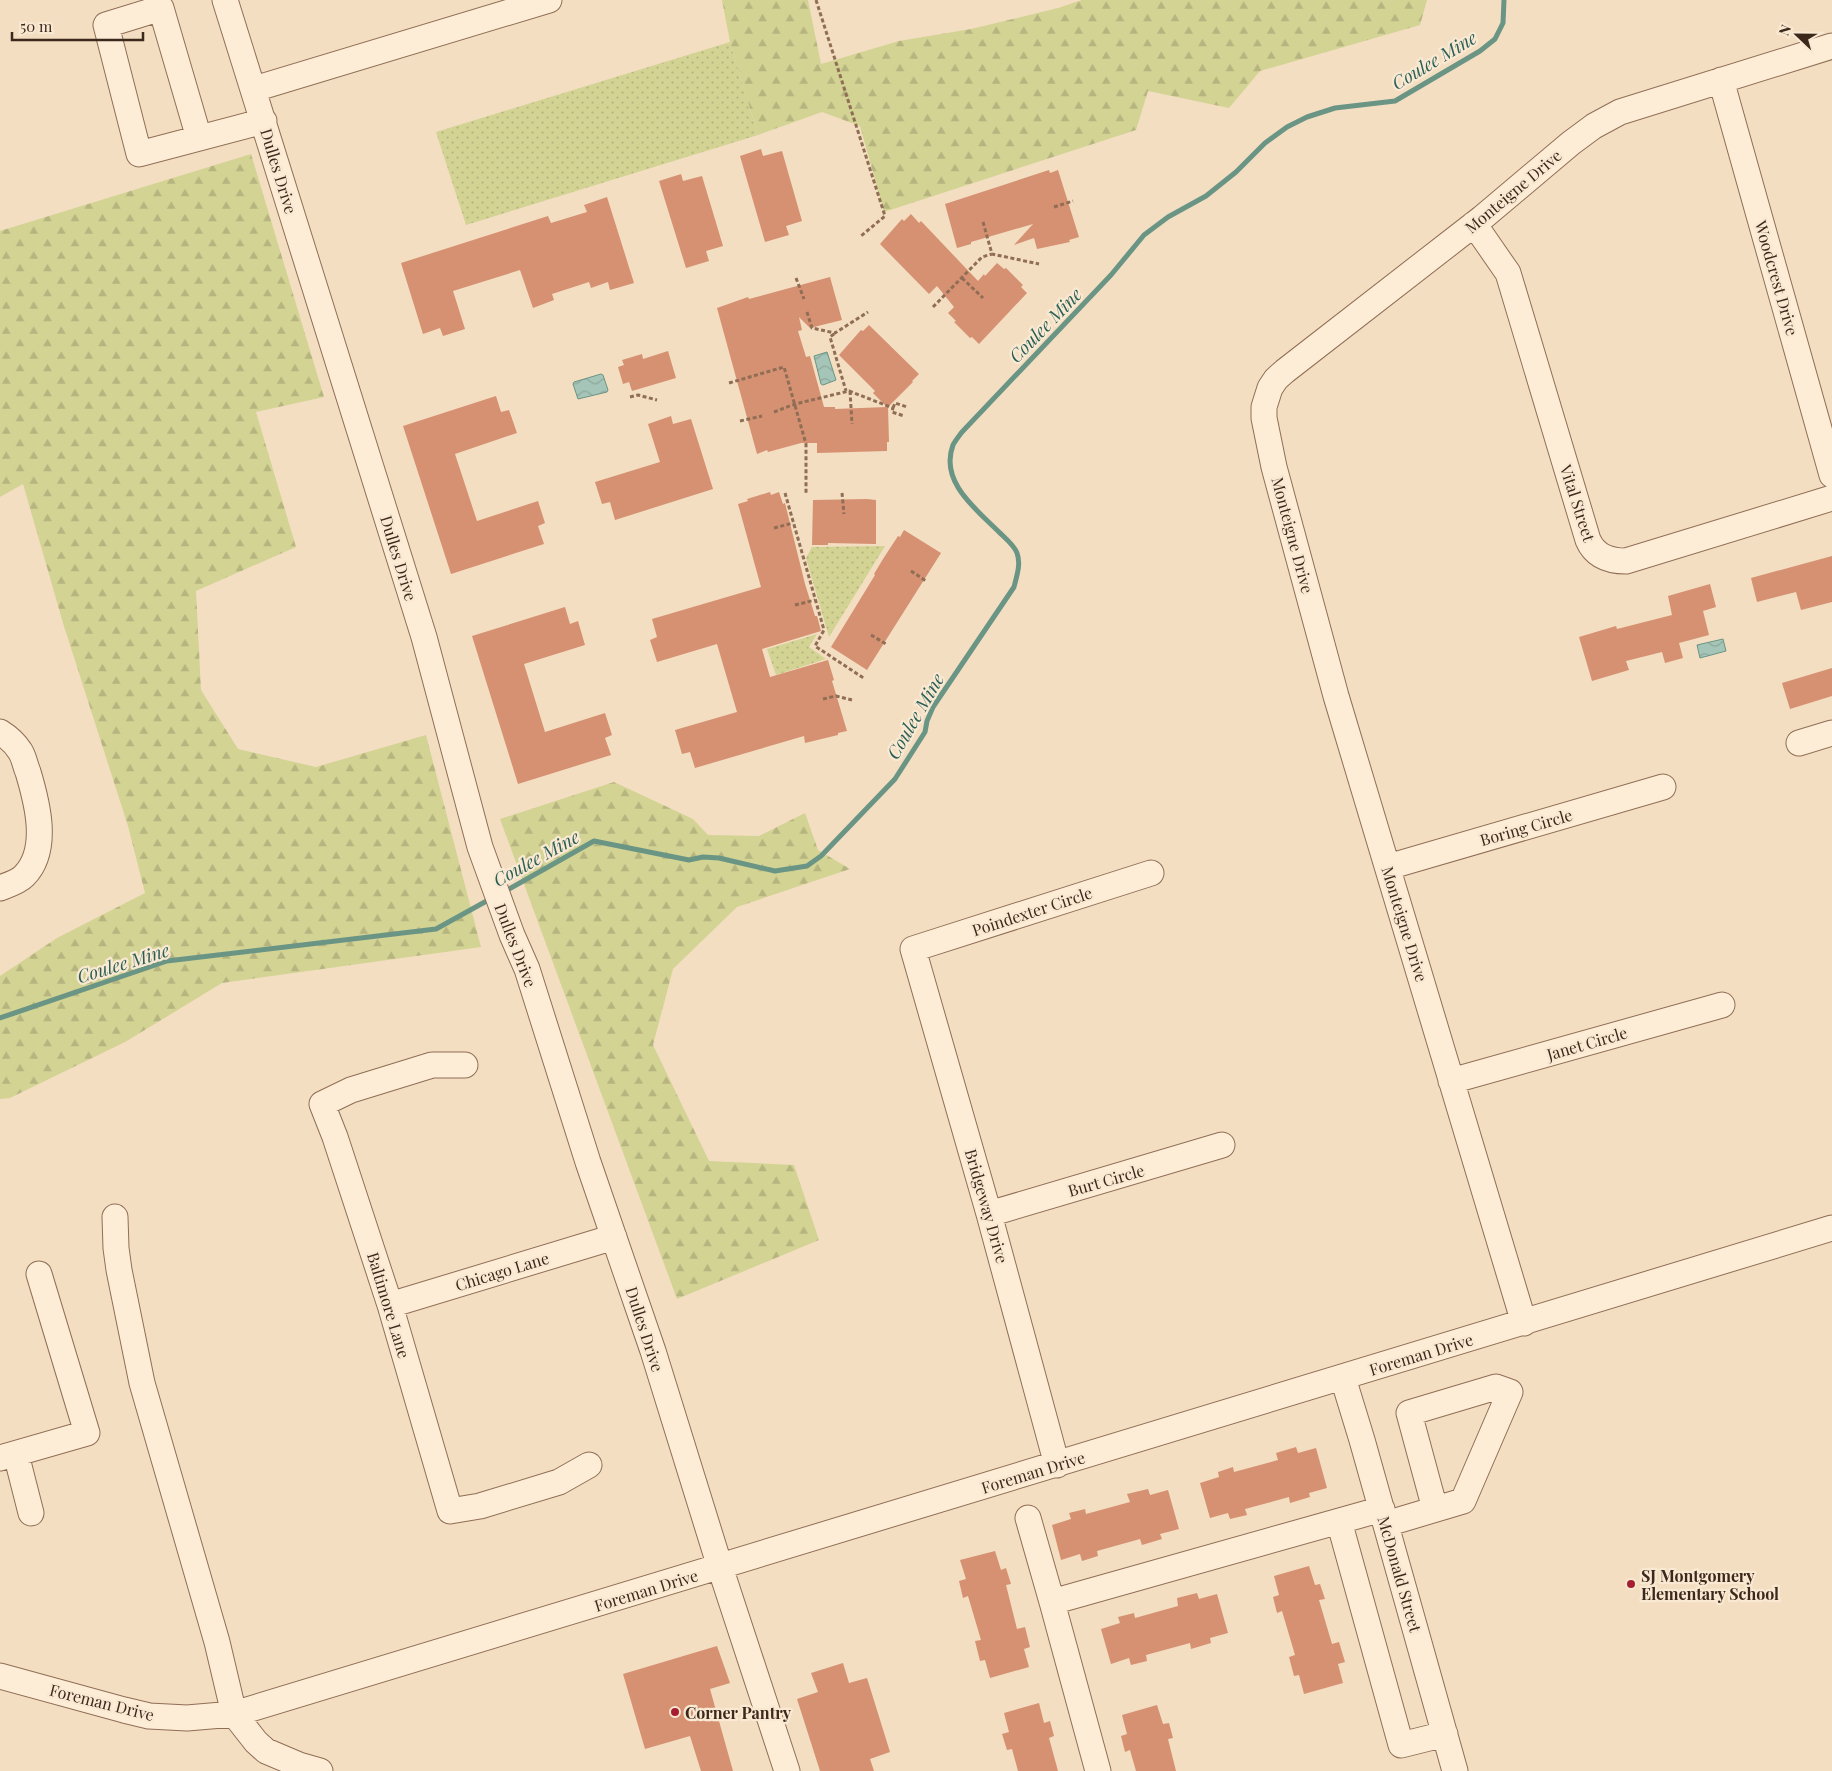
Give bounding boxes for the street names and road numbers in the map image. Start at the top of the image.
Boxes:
street label: Dulles Drive [256,126,302,216]
street label: Monteigne Drive [1460,144,1566,238]
street label: Woodcrest Drive [1750,217,1803,338]
street label: Vital Street [1555,461,1600,544]
street label: Monteigne Drive [1267,474,1319,596]
street label: Dulles Drive [376,513,422,603]
street label: Boring Circle [1477,804,1575,850]
street label: Monteigne Drive [1377,864,1433,984]
street label: Poindexter Circle [969,882,1095,940]
street label: Dulles Drive [490,900,542,990]
street label: Janet Circle [1543,1022,1630,1065]
street label: Bridgeway Drive [961,1146,1013,1266]
street label: Burt Circle [1065,1159,1147,1201]
street label: Chicago Lane [453,1247,551,1295]
street label: Baltimore Lane [363,1249,415,1361]
street label: Dulles Drive [621,1284,669,1374]
street label: Foreman Drive [1367,1328,1475,1380]
street label: Foreman Drive [979,1446,1087,1498]
street label: McDonald Street [1373,1513,1427,1635]
street label: Foreman Drive [592,1564,700,1616]
street label: Foreman Drive [47,1679,157,1725]

